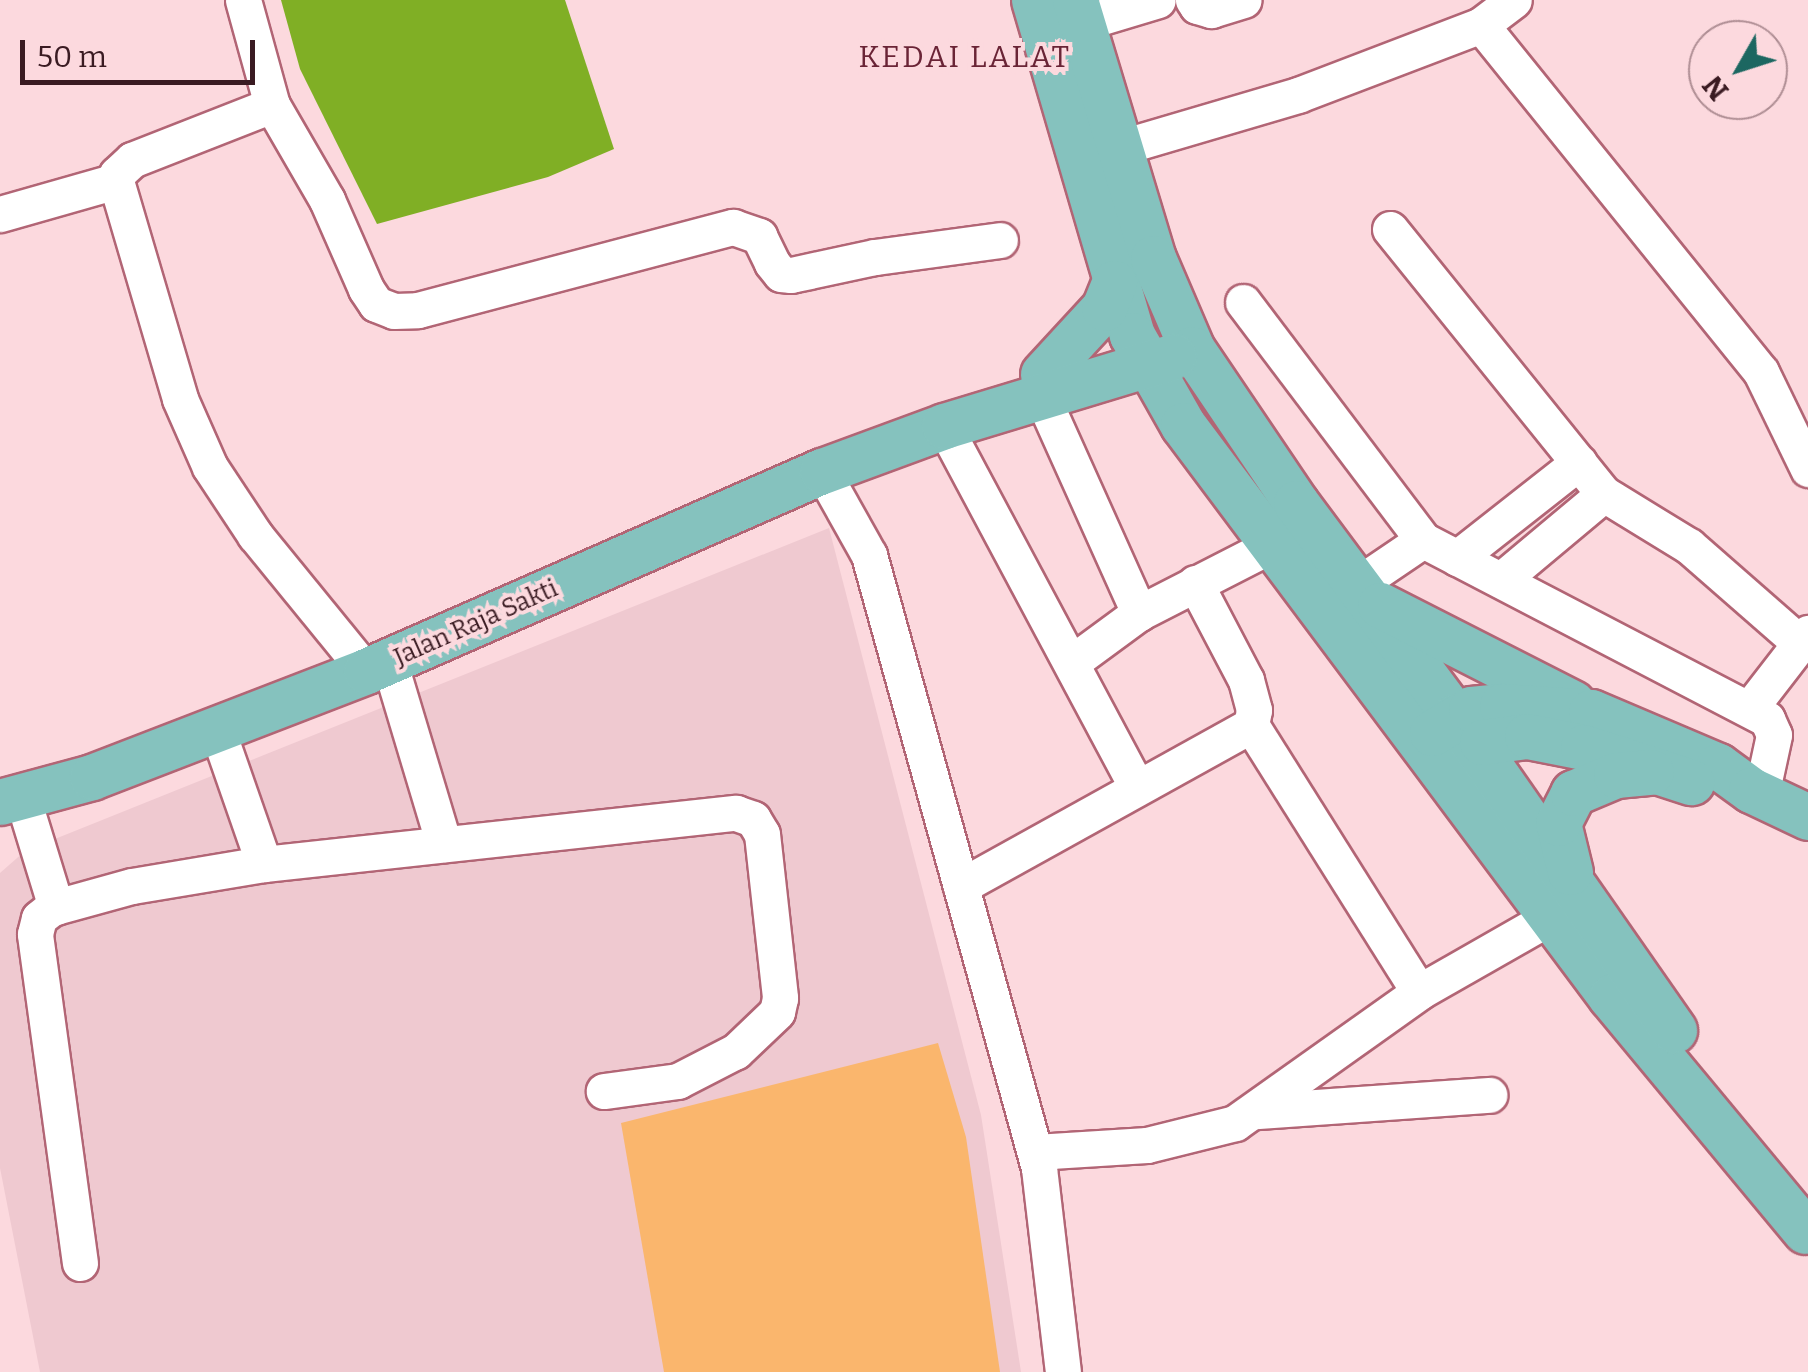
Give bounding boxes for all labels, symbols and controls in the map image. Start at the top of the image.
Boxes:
scale bar [25,20,260,82]
north arrow [1688,20,1788,120]
text: 50 m [37,39,107,75]
district label: KEDAI LALAT [858,39,1072,75]
text: N [1696,69,1735,107]
street label: Jalan Raja Sakti [389,573,563,673]

